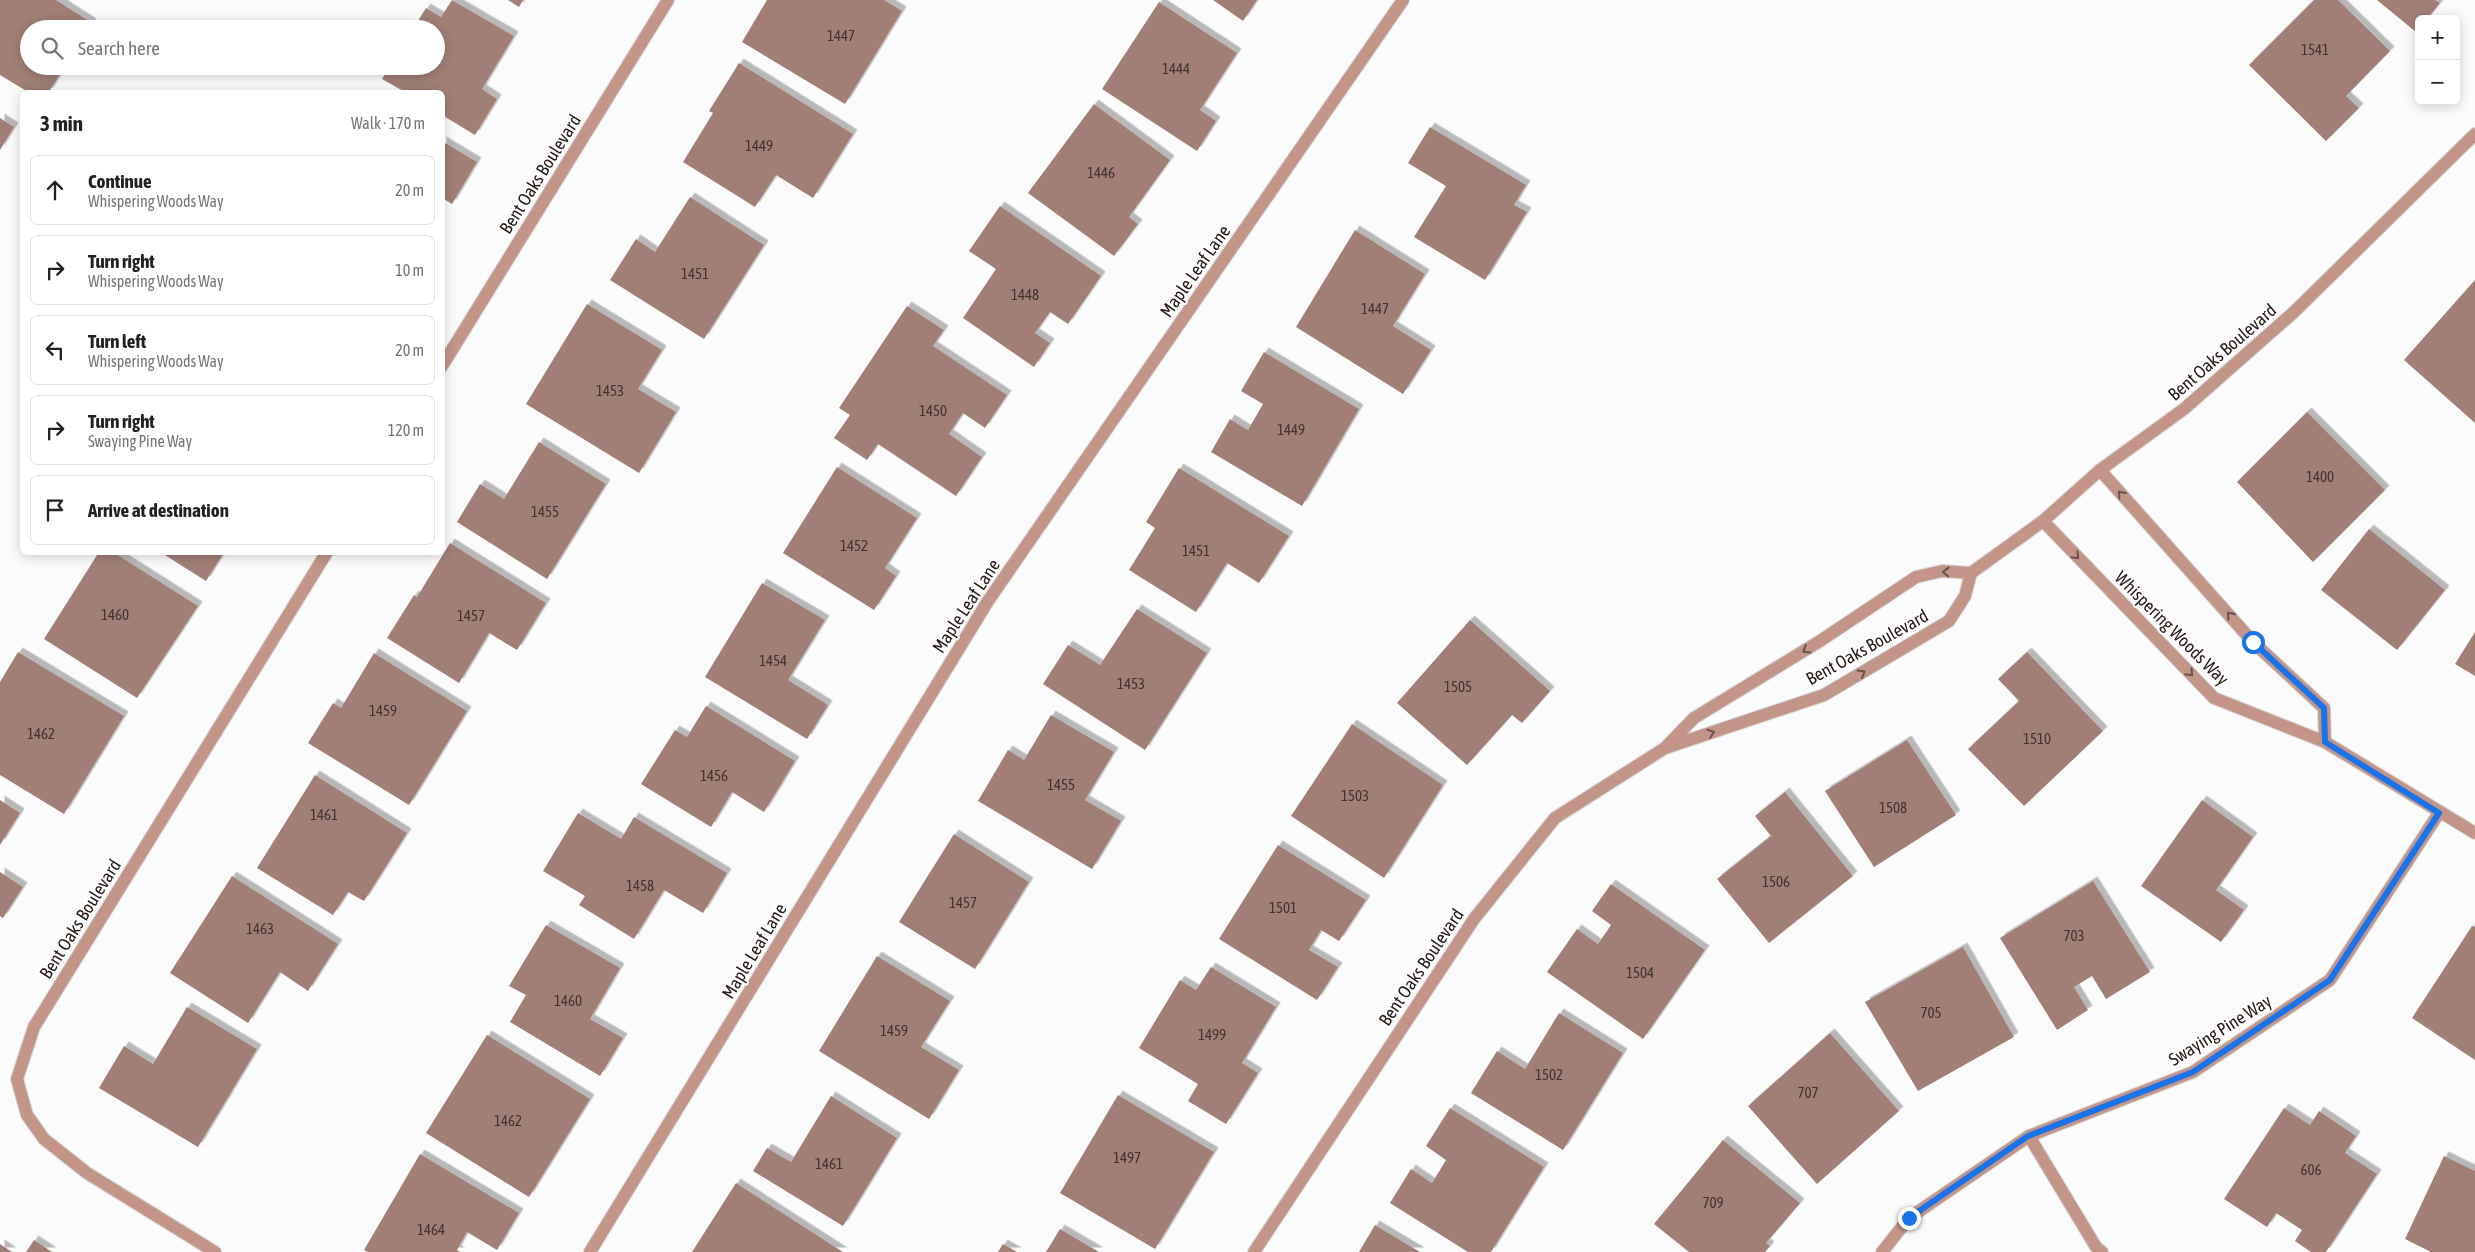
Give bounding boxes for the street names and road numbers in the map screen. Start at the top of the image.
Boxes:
street label: Bent Oaks Boulevard [495,111,585,237]
street label: Maple Leaf Lane [1156,221,1234,321]
street label: Bent Oaks Boulevard [2164,299,2280,405]
street label: Maple Leaf Lane [928,555,1004,657]
street label: Whispering Woods Way [2111,567,2233,689]
street label: Bent Oaks Boulevard [1802,605,1932,689]
street label: Bent Oaks Boulevard [35,856,125,982]
street label: Maple Leaf Lane [717,900,791,1002]
street label: Bent Oaks Boulevard [1374,905,1468,1029]
street label: Swaying Pine Way [2165,990,2275,1070]

